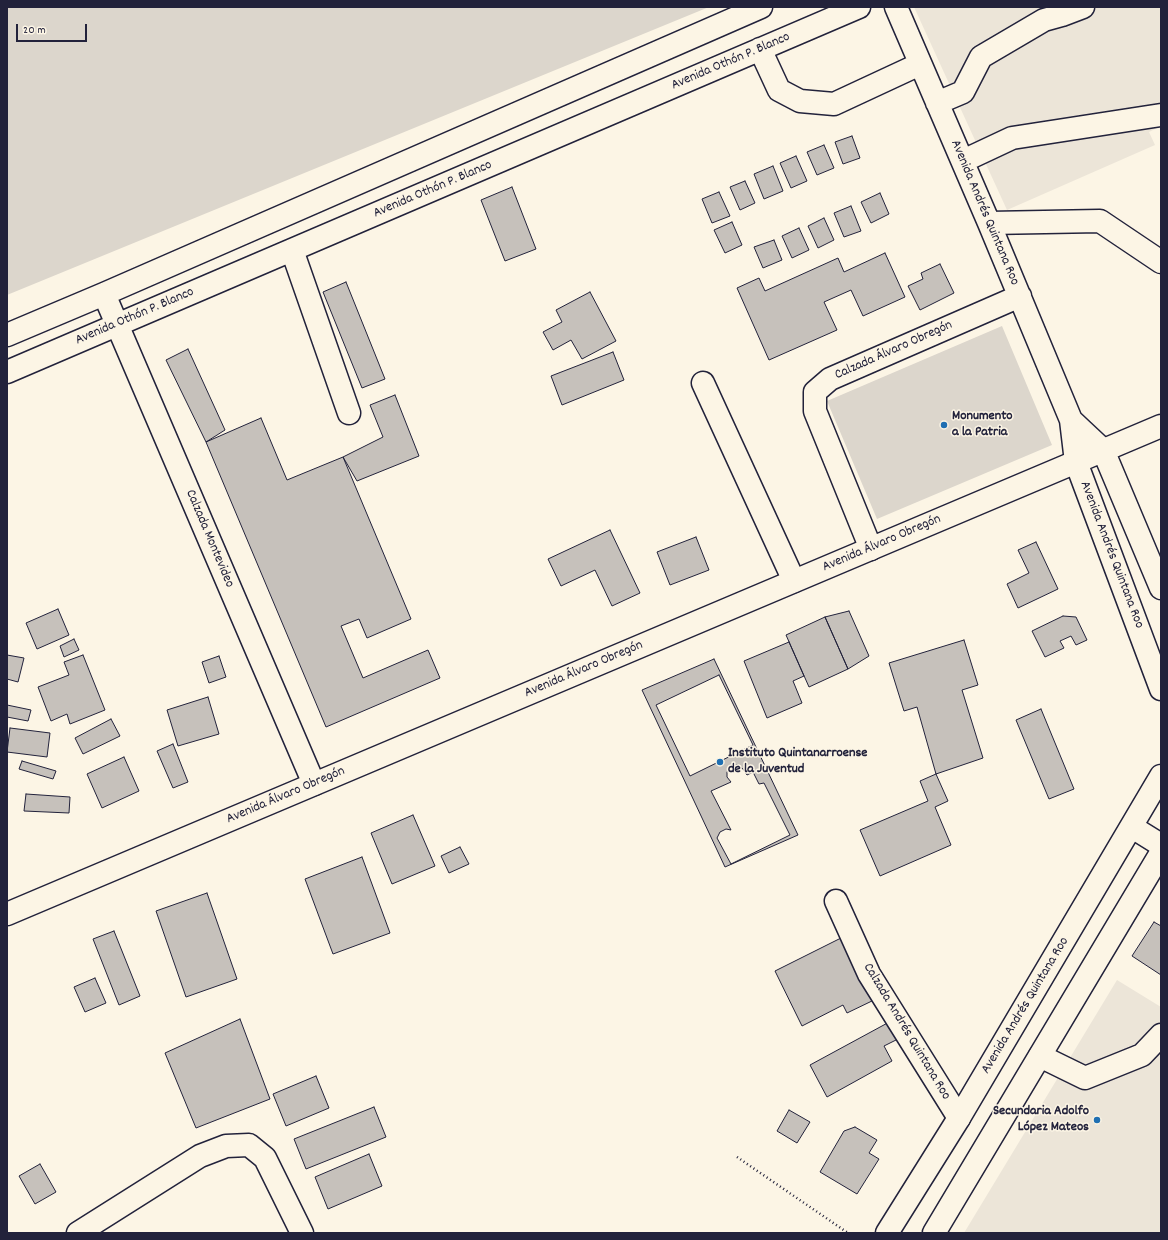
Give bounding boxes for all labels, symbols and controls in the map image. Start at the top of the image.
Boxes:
scale bar [18,16,89,42]
text: 20 m [23,22,46,39]
street label: Avenida Othón P. Blanco [669,29,793,95]
street label: Avenida Andrés Quintana Roo [946,138,1022,288]
street label: Avenida Othón P. Blanco [371,157,495,223]
street label: Avenida Othón P. Blanco [73,284,197,350]
street label: Calzada Álvaro Obregón [833,318,955,384]
place label: Monumento a la Patria [952,409,1013,442]
marker: Monumento a la Patria [939,420,949,430]
street label: Avenida Andrés Quintana Roo [1075,479,1147,631]
street label: Calzada Montevideo [181,488,237,590]
street label: Avenida Álvaro Obregón [820,511,944,577]
street label: Avenida Álvaro Obregón [522,637,646,703]
place label: Instituto Quintanarroense de la Juventud [728,746,868,778]
marker: Instituto Quintanarroense de la Juventud [715,757,725,767]
street label: Avenida Álvaro Obregón [224,763,348,829]
street label: Avenida Andrés Quintana Roo [979,935,1073,1077]
street label: Calzada Andrés Quintana Roo [858,961,954,1103]
place label: Secundaria Adolfo López Mateos [993,1104,1089,1136]
marker: Secundaria Adolfo López Mateos [1092,1115,1102,1125]

